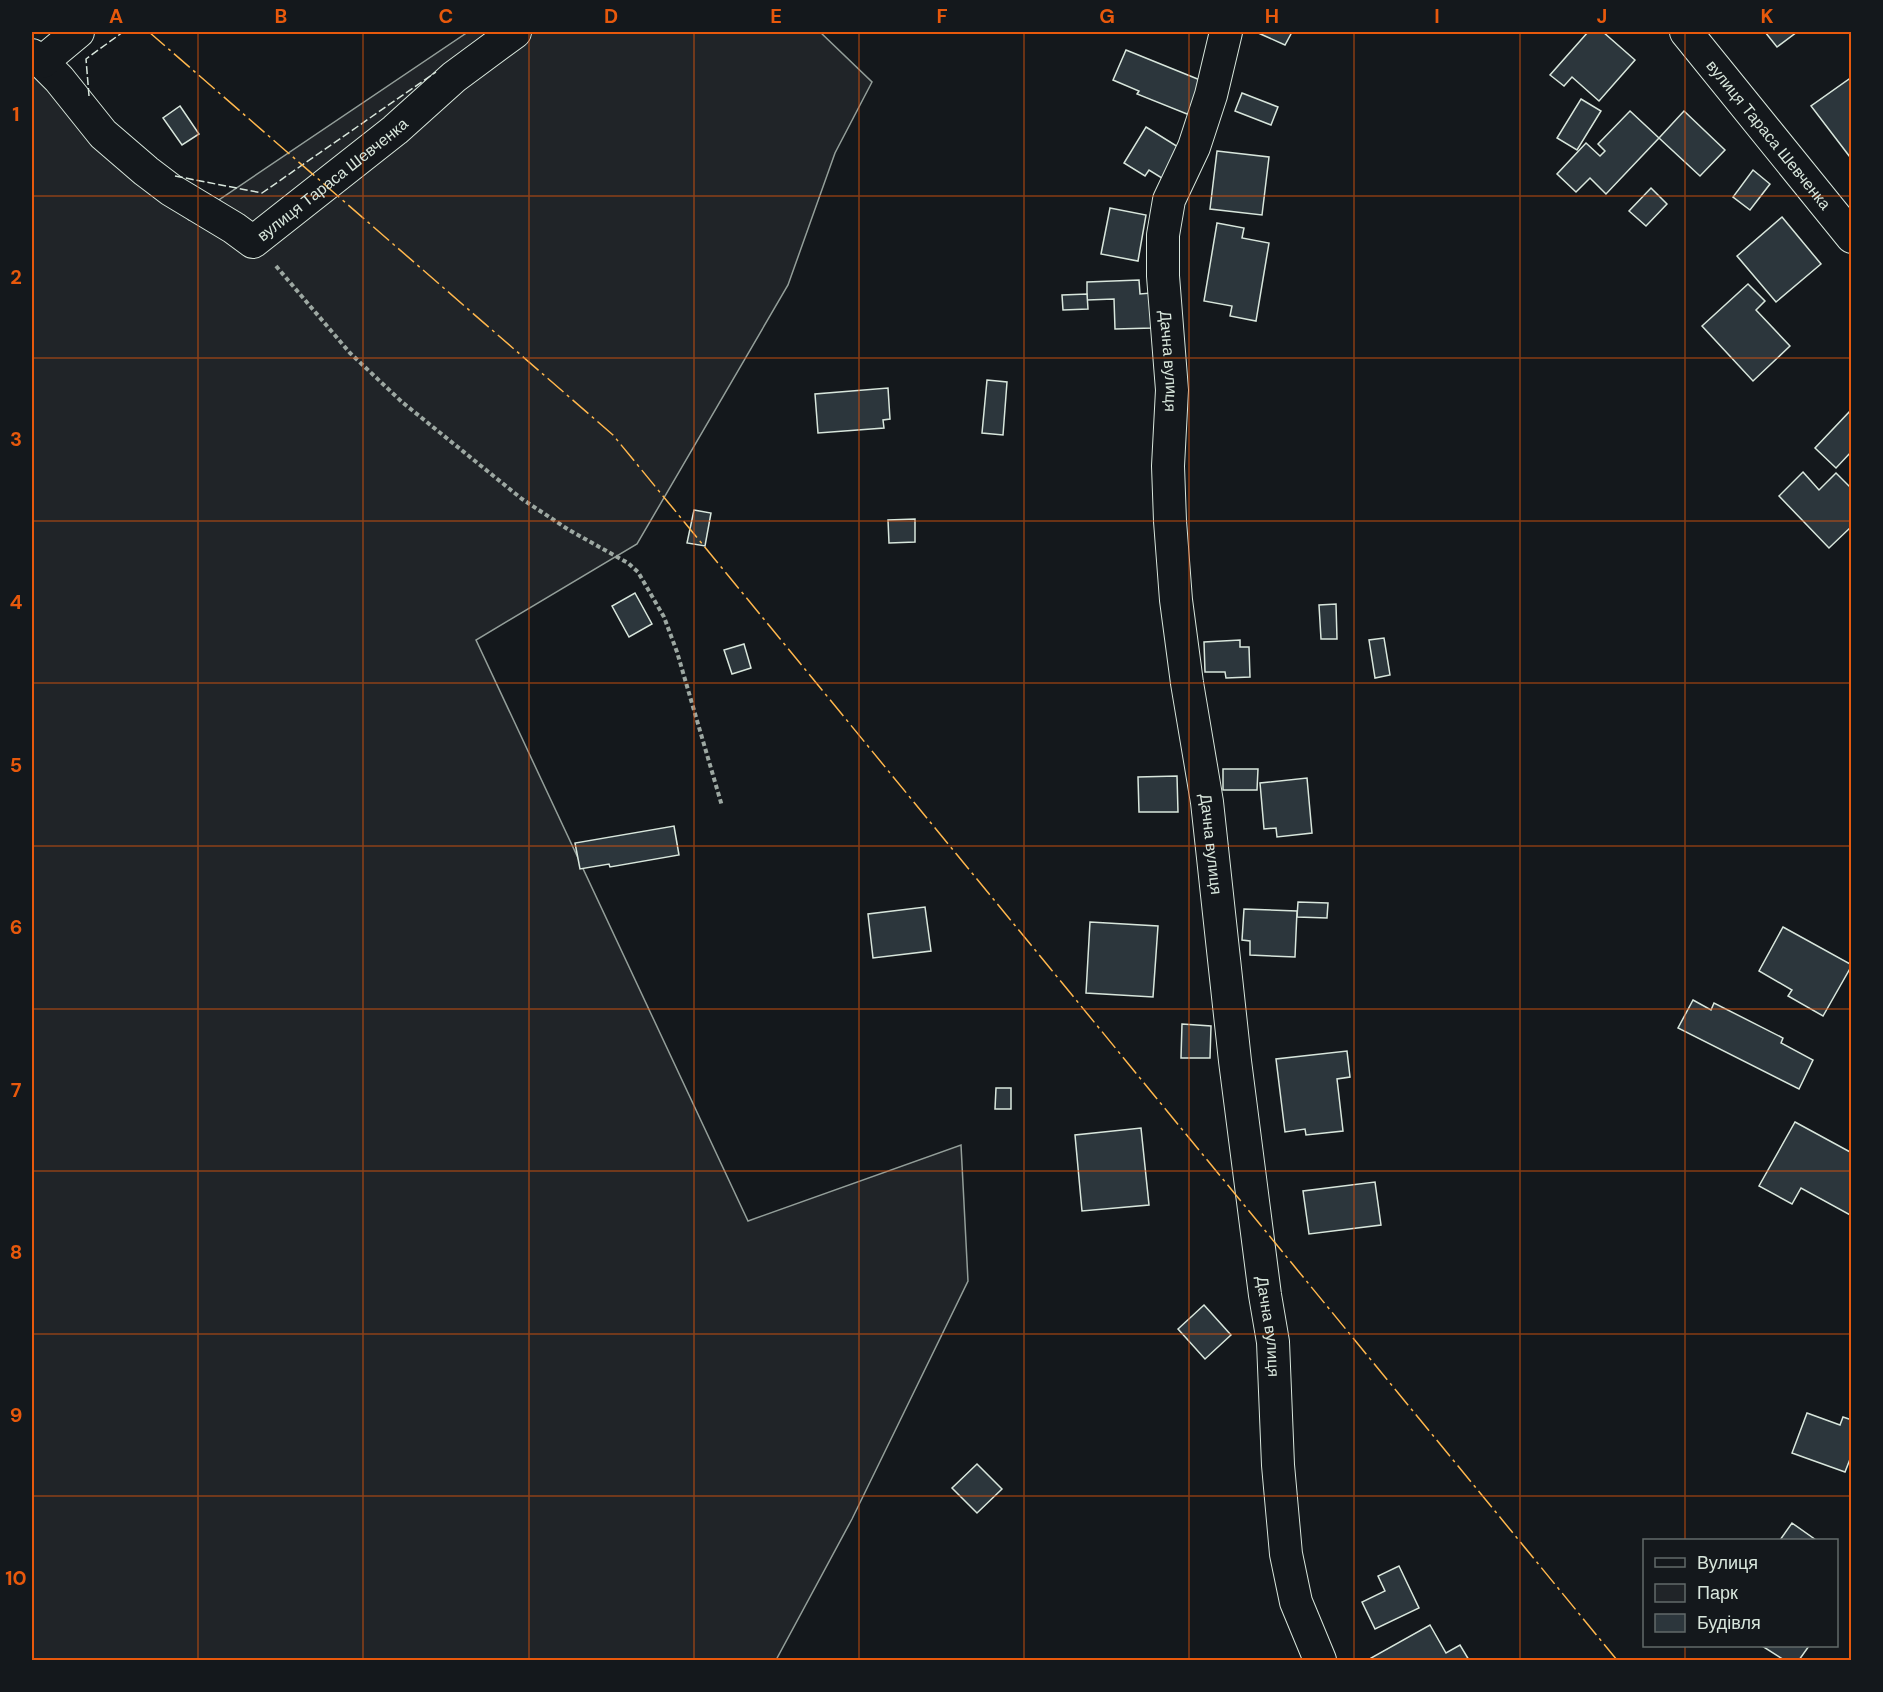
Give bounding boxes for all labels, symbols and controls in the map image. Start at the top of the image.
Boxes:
text: A [109,3,123,29]
text: B [275,3,287,29]
text: C [439,3,453,29]
text: D [604,3,618,29]
text: E [770,3,782,29]
text: F [936,3,948,29]
text: G [1099,3,1115,29]
text: H [1265,3,1279,29]
text: I [1434,3,1440,29]
text: J [1597,3,1607,29]
text: K [1760,3,1774,29]
street label: вулиця Тараса Шевченка [1702,56,1836,214]
text: 1 [12,101,20,127]
street label: вулиця Тараса Шевченка [253,113,413,246]
text: 2 [10,264,22,290]
street label: Дачна вулиця [1155,310,1182,412]
text: 3 [10,426,22,452]
text: 4 [10,589,23,615]
text: 5 [10,752,22,778]
street label: Дачна вулиця [1195,792,1227,896]
text: 6 [10,914,22,940]
text: 7 [11,1077,22,1103]
text: 8 [10,1239,22,1265]
street label: Дачна вулиця [1252,1275,1284,1377]
text: 9 [10,1402,22,1428]
legend [1643,1539,1838,1647]
text: Вулиця [1697,1551,1758,1575]
text: 10 [5,1565,27,1591]
text: Парк [1697,1581,1738,1605]
text: Будівля [1697,1611,1761,1635]

